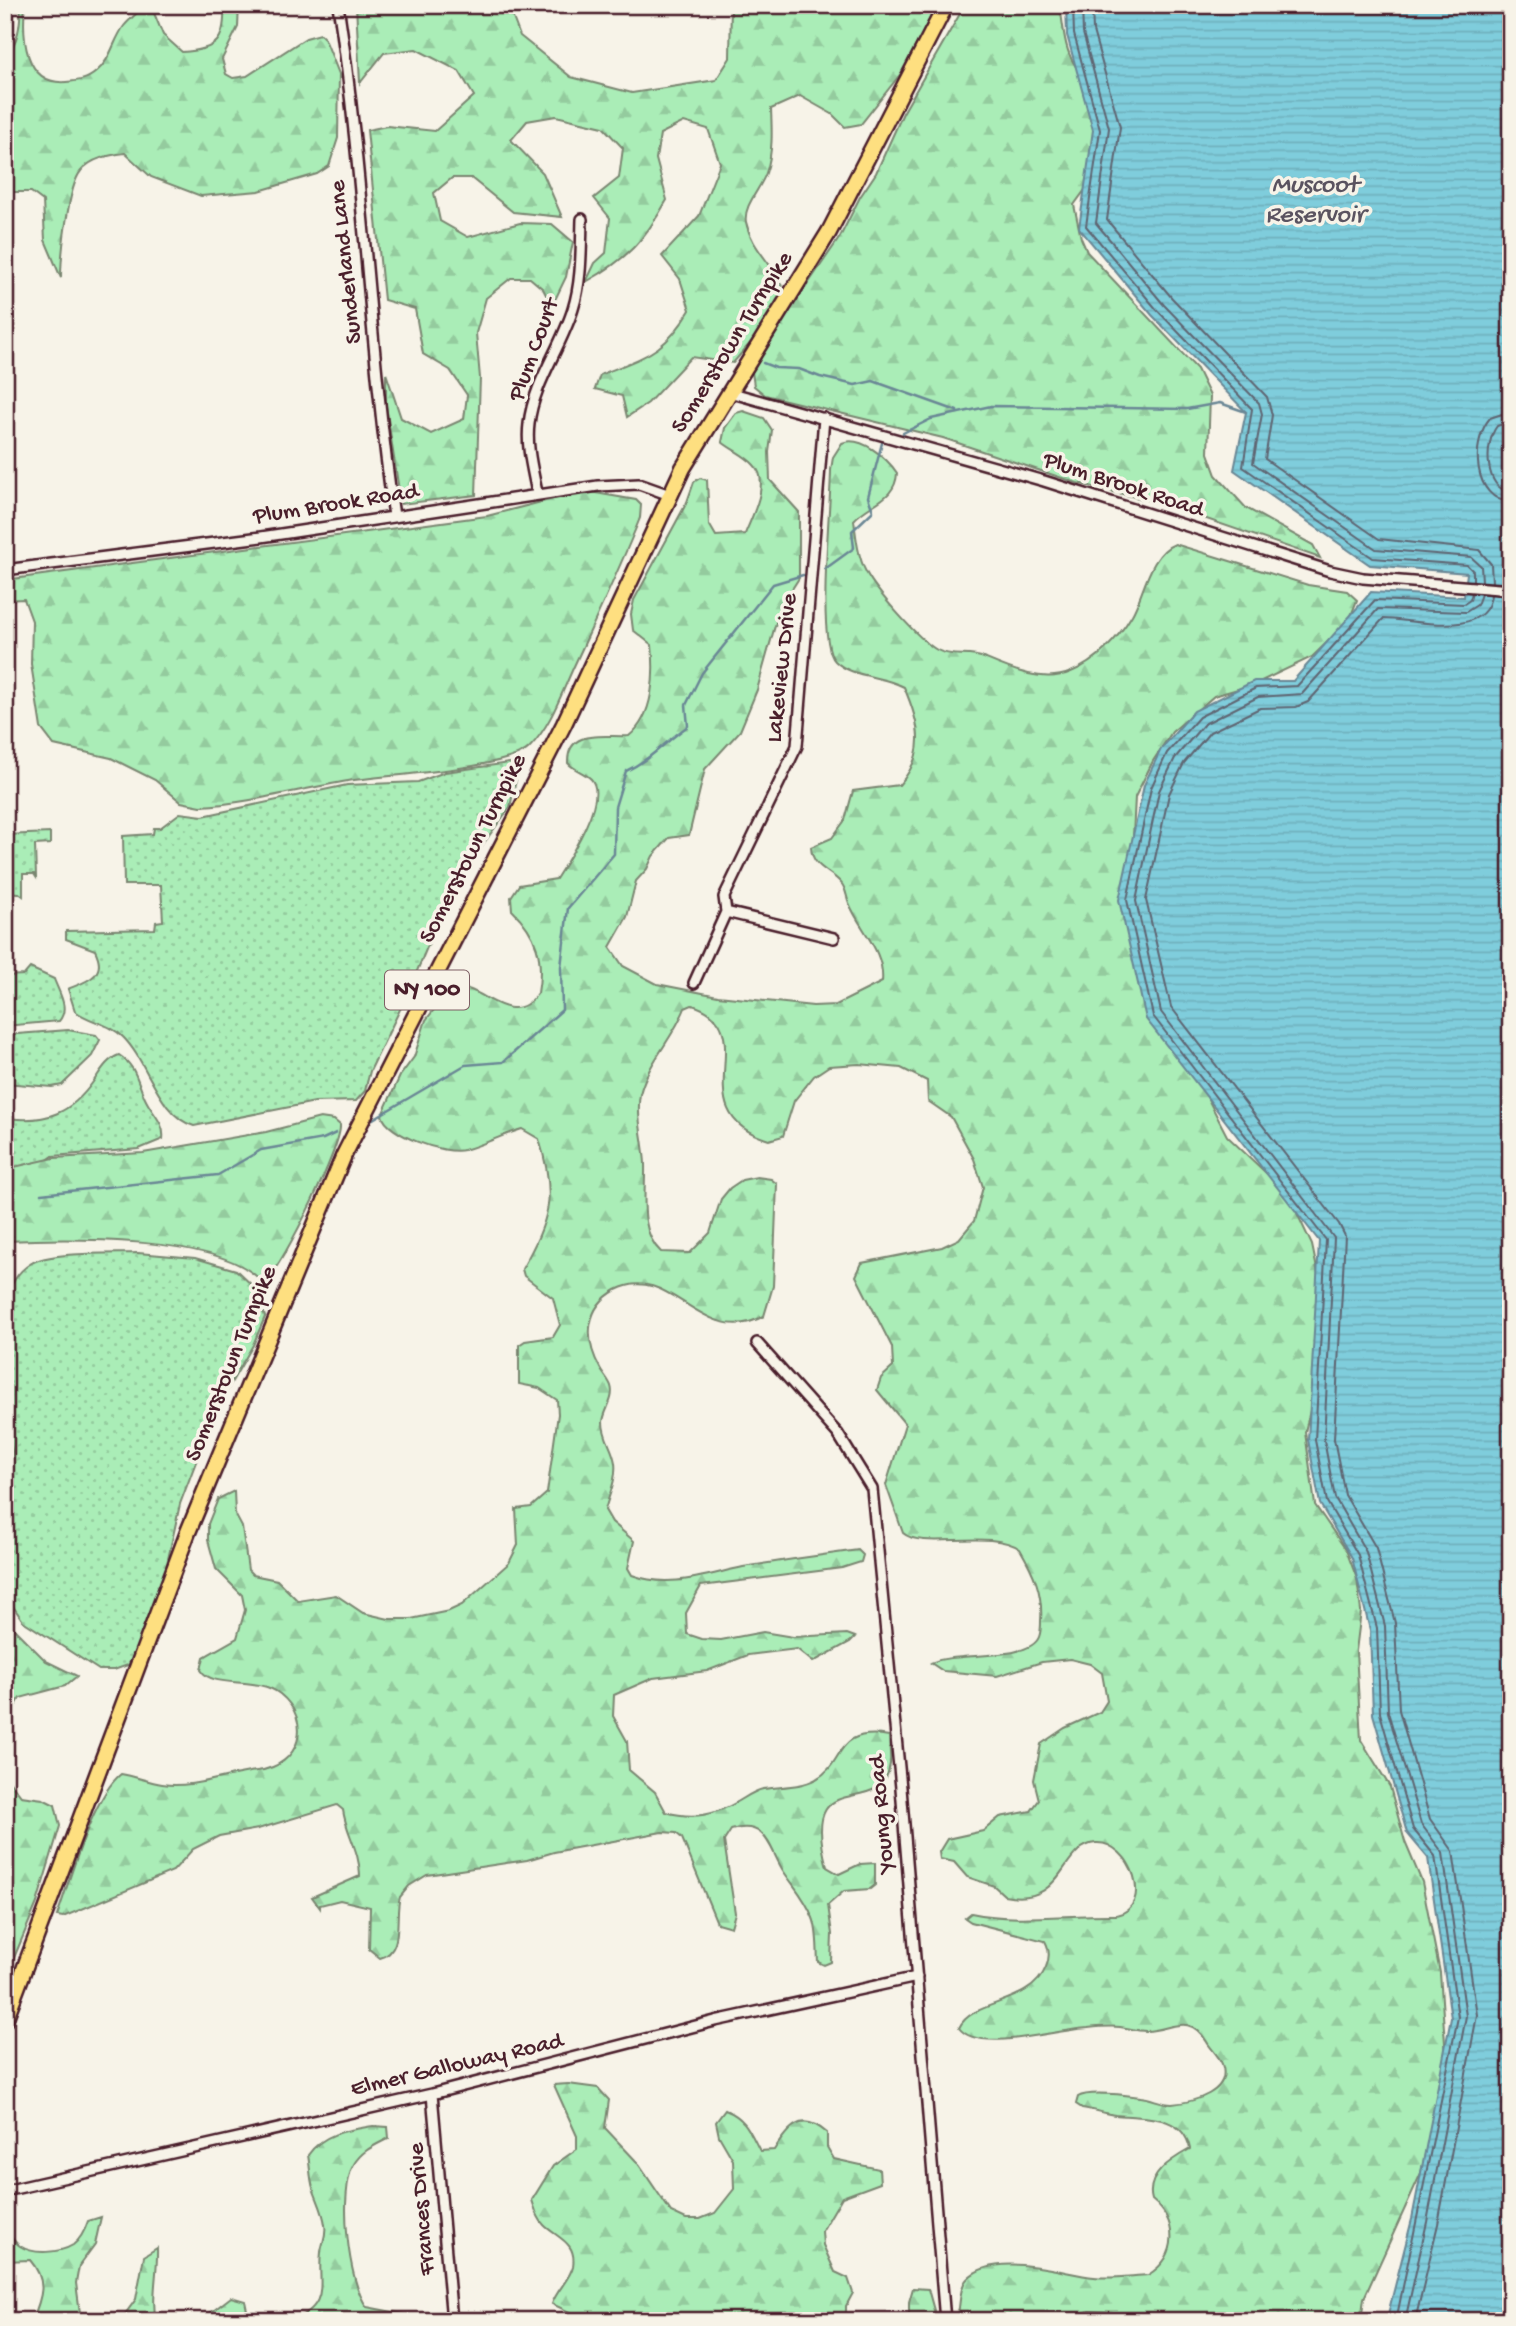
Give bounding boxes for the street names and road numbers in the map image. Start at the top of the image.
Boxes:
street label: Sunderland Lane [324,178,370,345]
street label: Somerstown Turnpike [665,246,801,439]
street label: Plum Court [503,292,568,406]
street label: Plum Brook Road [1038,446,1209,526]
street label: Plum Brook Road [250,477,423,533]
street label: Lakeview Drive [761,591,805,744]
street label: Somerstown Turnpike [414,749,535,949]
road number: NY 100 [385,970,469,1009]
street label: Somerstown Turnpike [179,1261,285,1466]
street label: Young Road [863,1752,903,1876]
street label: Elmer Galloway Road [348,2027,568,2105]
street label: Frances Drive [403,2141,443,2277]

